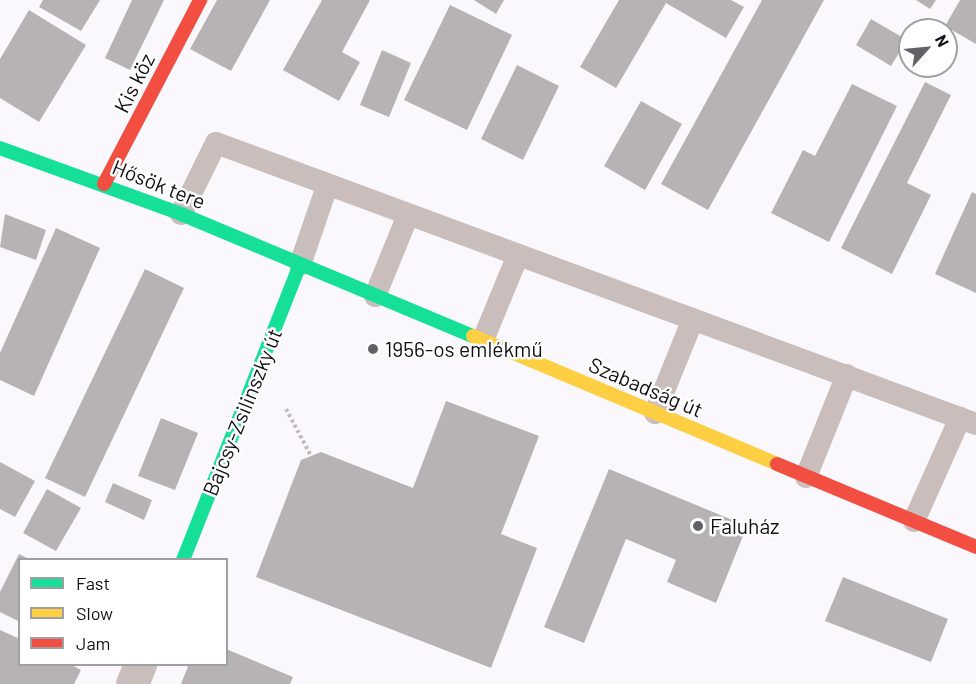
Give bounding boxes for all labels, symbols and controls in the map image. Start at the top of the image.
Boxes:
north arrow [898,18,958,78]
text: N [932,31,954,50]
street label: Kis köz [108,49,160,117]
street label: Hősök tere [109,154,209,214]
street label: Bajcsy-Zsilinszky út [197,325,287,499]
place label: 1956-os emlékmű [385,336,543,362]
marker: 1956-os emlékmű [366,342,380,356]
street label: Szabadság út [585,352,707,422]
place label: Faluház [710,513,779,539]
marker: Faluház [691,519,705,533]
legend [18,558,228,666]
text: Fast [76,572,110,594]
text: Slow [76,602,113,624]
text: Jam [76,632,110,654]

